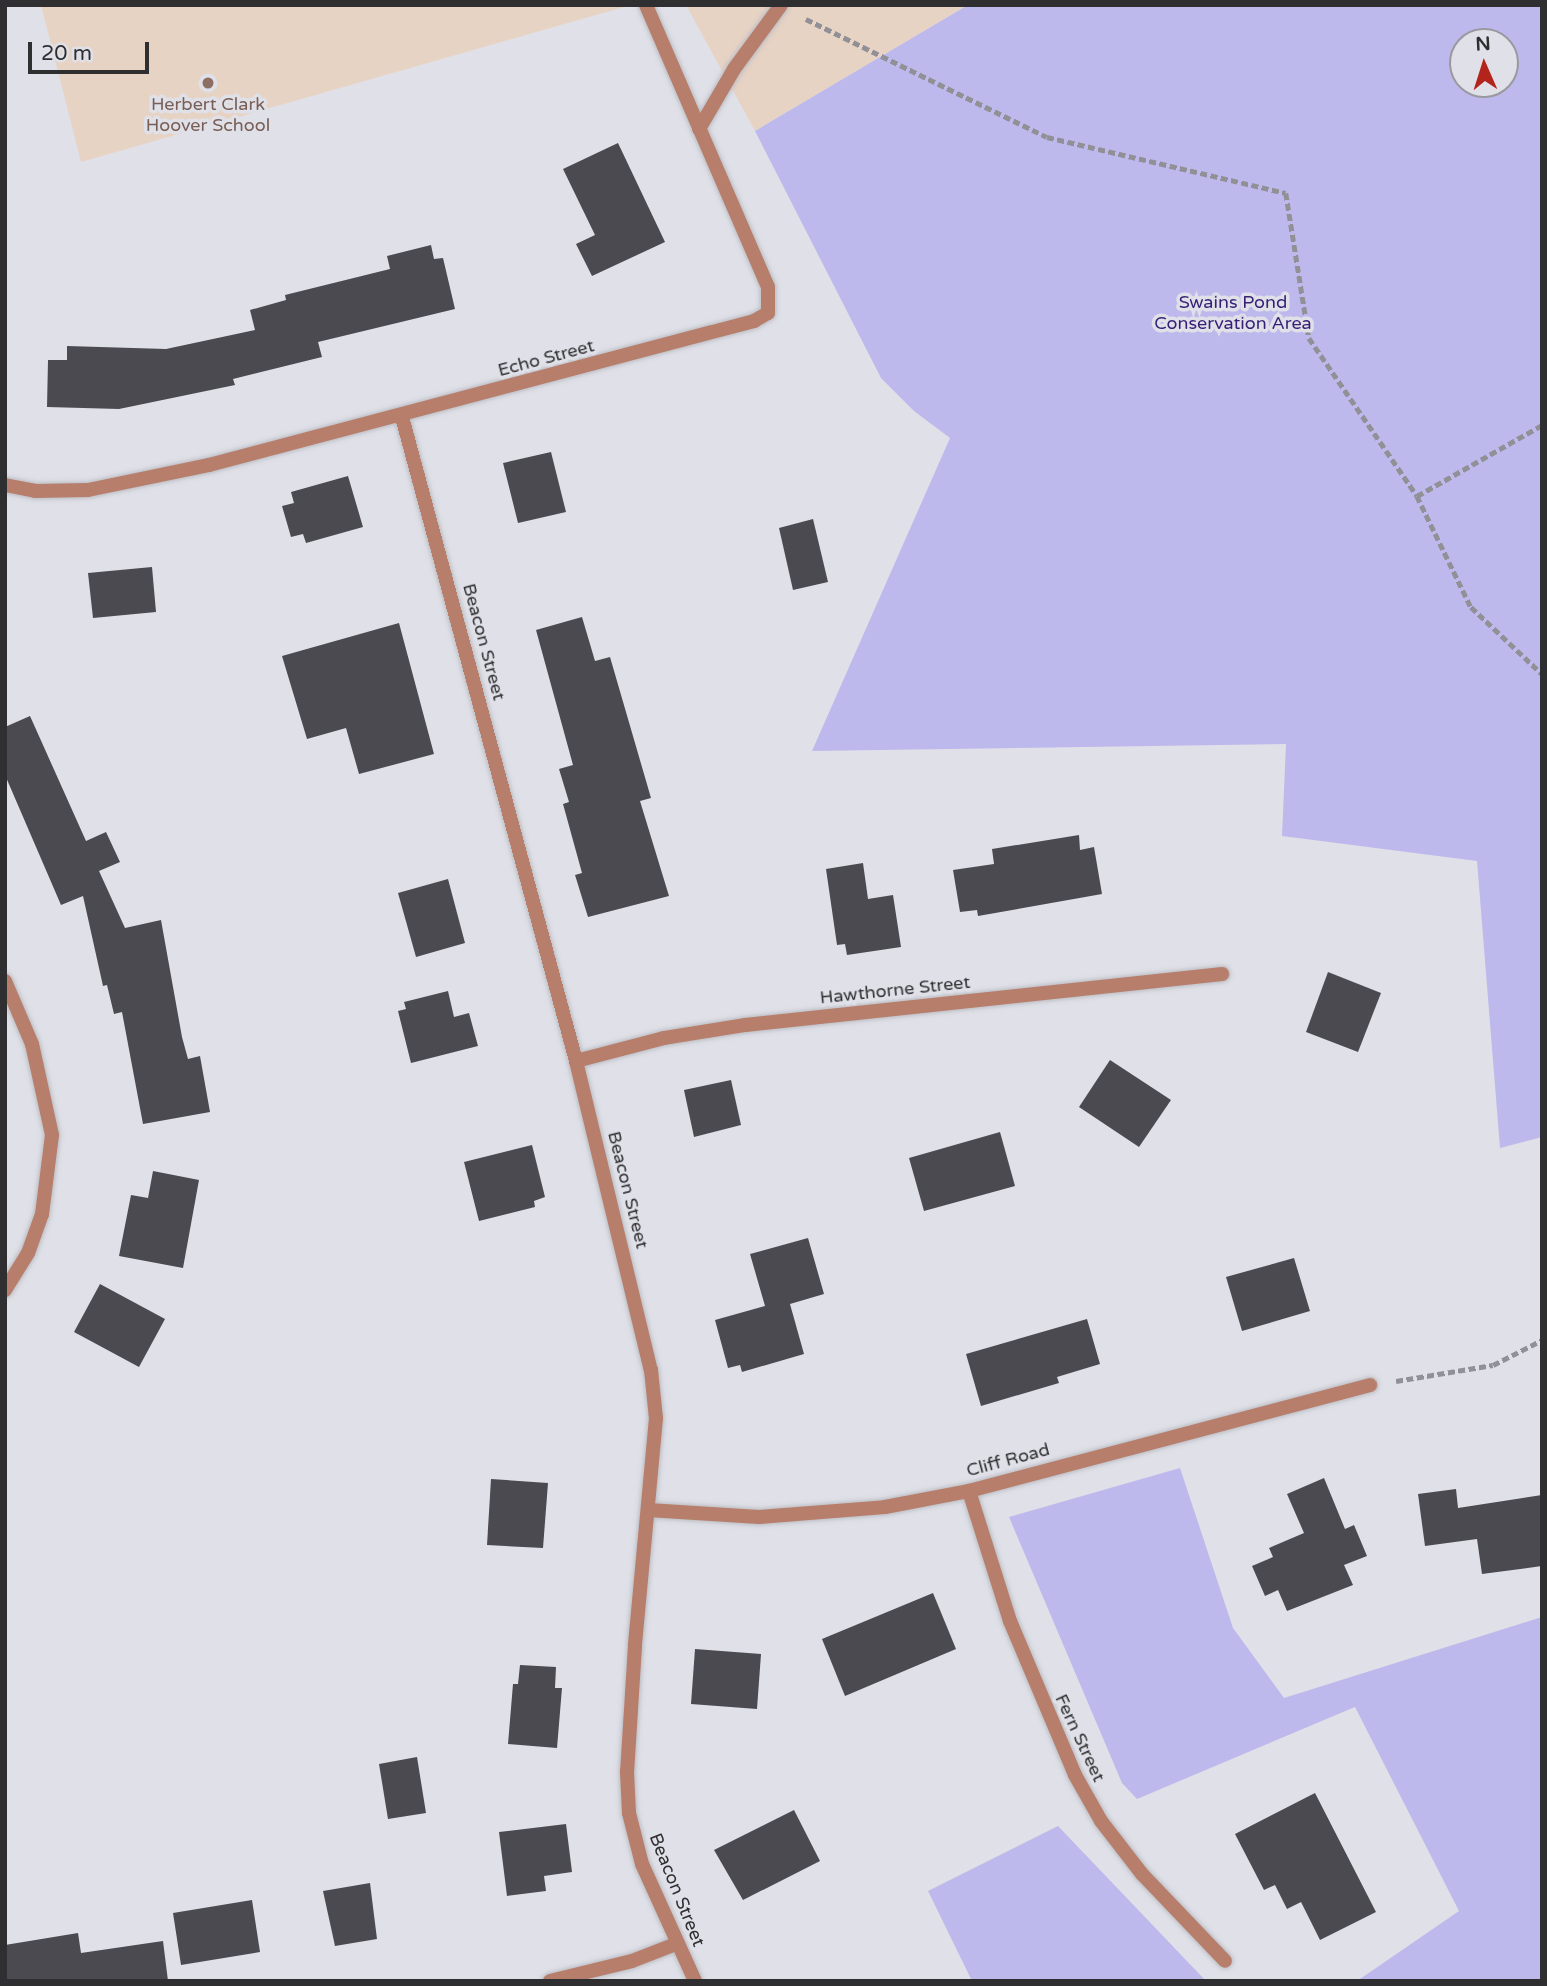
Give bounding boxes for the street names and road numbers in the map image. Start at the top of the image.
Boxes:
street label: Echo Street [495,335,597,381]
street label: Beacon Street [458,581,510,703]
street label: Hawthorne Street [819,971,971,1009]
street label: Beacon Street [603,1129,653,1251]
street label: Cliff Road [964,1439,1052,1481]
street label: Fern Street [1050,1691,1110,1785]
street label: Beacon Street [644,1830,710,1950]

